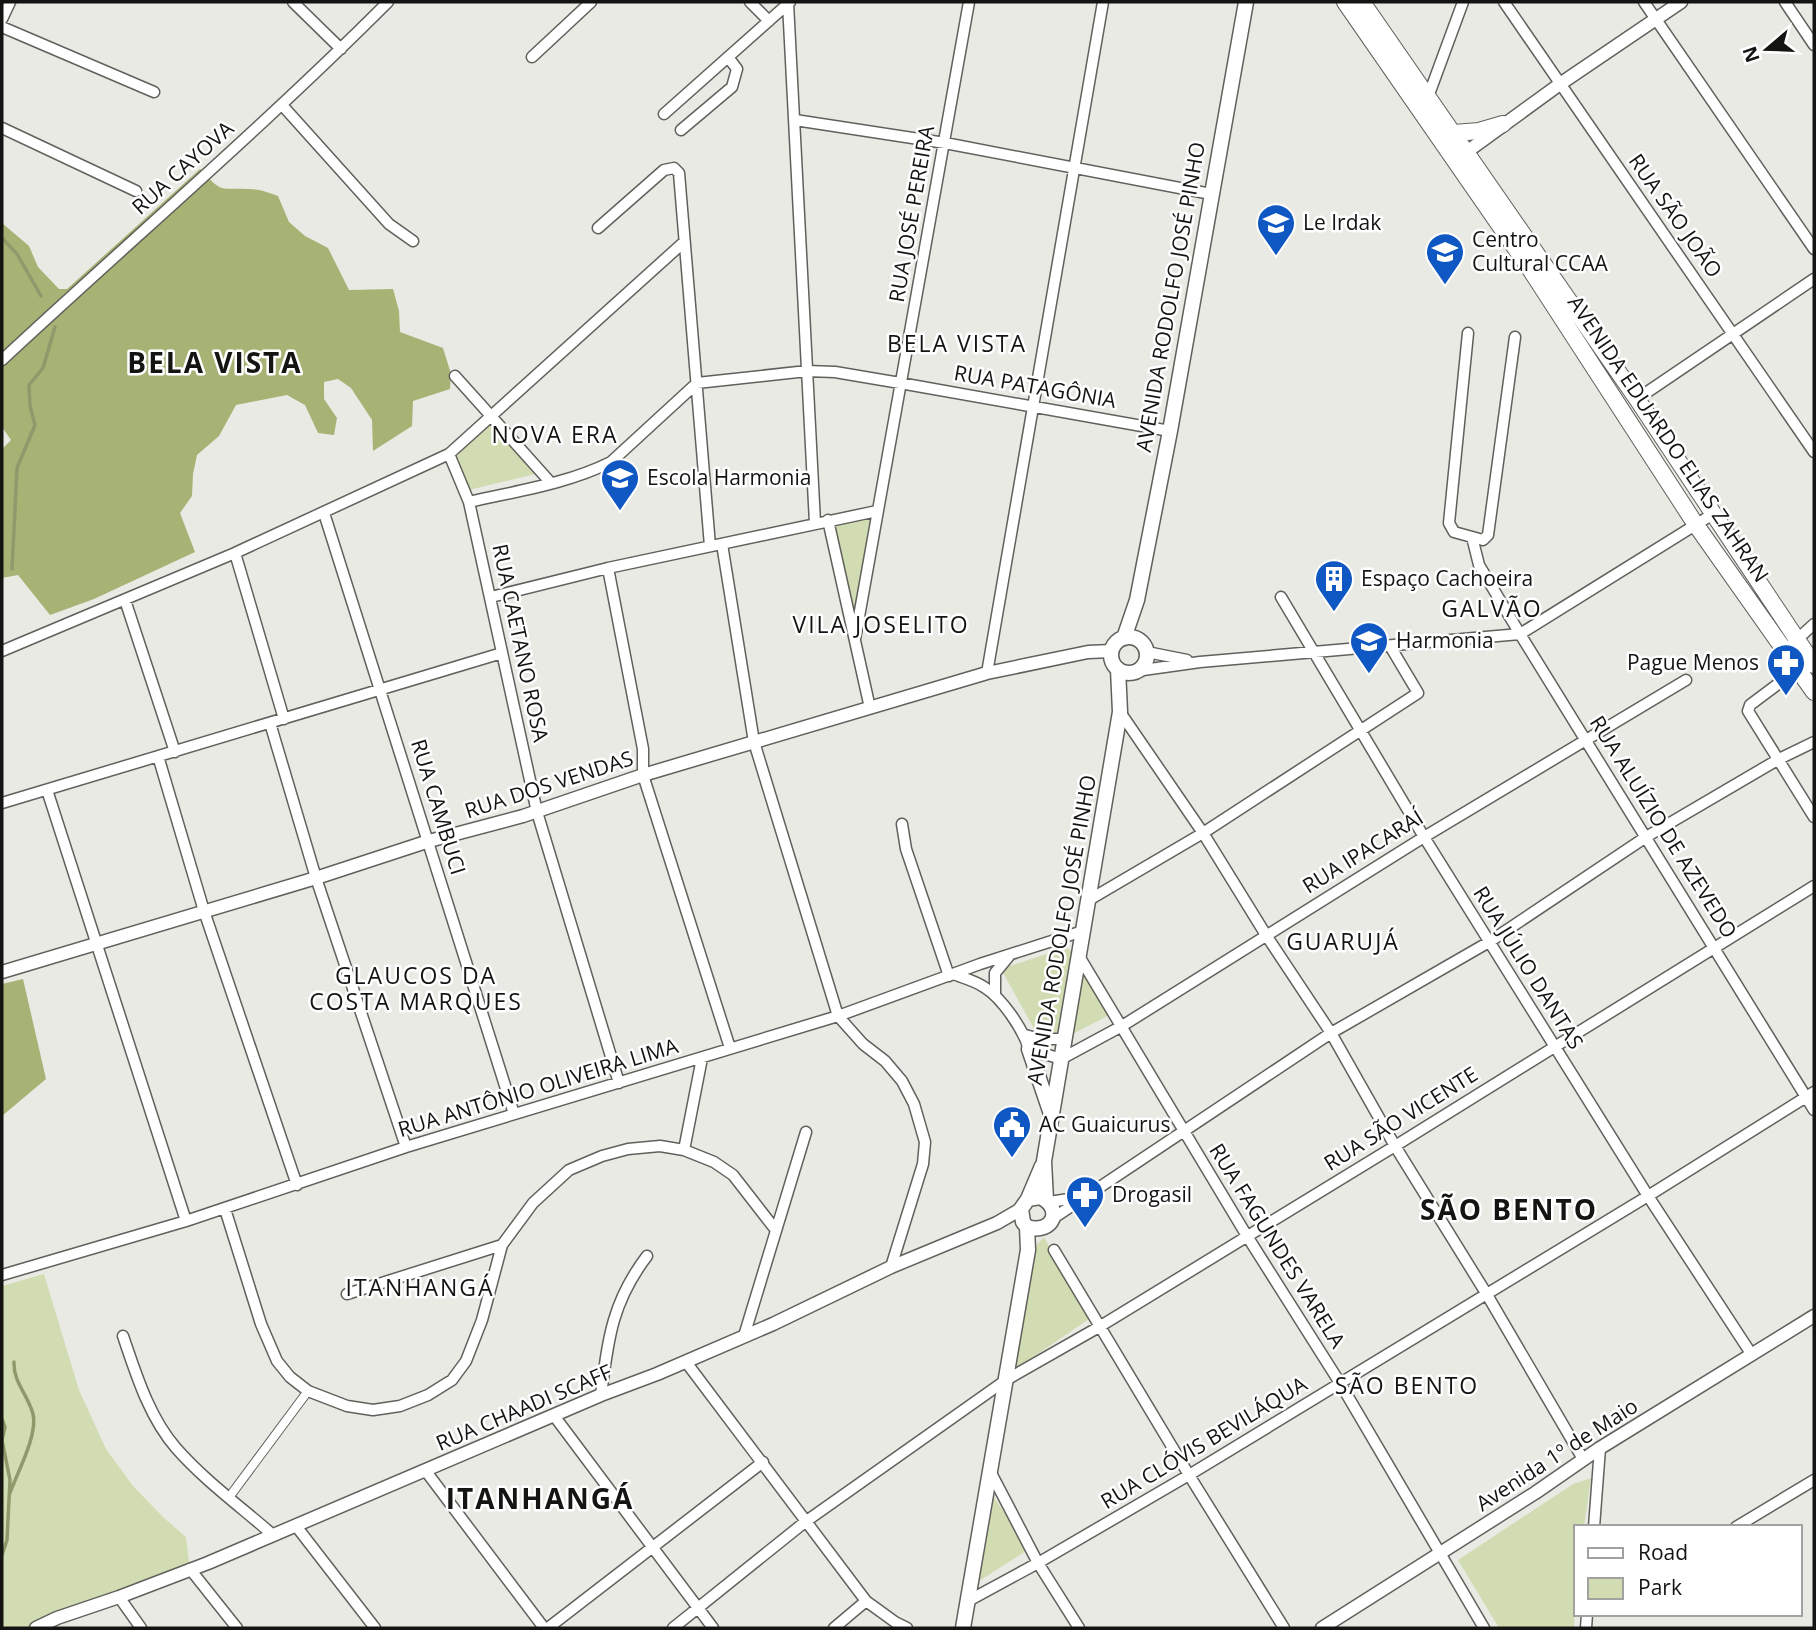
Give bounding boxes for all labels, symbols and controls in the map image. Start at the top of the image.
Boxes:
north arrow [1732,14,1802,84]
text: N [1736,43,1766,66]
street label: RUA CAYOVA [126,114,240,220]
street label: RUA JOSÉ PEREIRA [882,123,940,304]
street label: AVENIDA RODOLFO JOSÉ PINHO [1129,140,1211,454]
street label: RUA SÃO JOÃO [1623,148,1729,283]
school or university icon: Le Irdak [1255,202,1297,257]
place label: Le Irdak [1303,208,1381,236]
place label: Centro Cultural CCAA [1472,225,1609,277]
school or university icon: Centro Cultural CCAA [1424,231,1466,286]
street label: AVENIDA EDUARDO ELIAS ZAHRAN [1562,290,1776,587]
district label: BELA VISTA [887,327,1027,359]
district label: BELA VISTA [127,343,303,381]
street label: RUA PATAGÔNIA [952,358,1119,414]
district label: NOVA ERA [492,418,618,450]
school or university icon: Escola Harmonia [599,457,641,512]
place label: Escola Harmonia [647,463,811,491]
street label: RUA CAETANO ROSA [486,541,556,745]
building icon: Espaço Cachoeira [1313,558,1355,613]
place label: Espaço Cachoeira [1361,564,1533,592]
district label: GALVÃO [1441,592,1543,624]
district label: VILA JOSELITO [792,608,970,640]
school or university icon: Harmonia [1348,620,1390,675]
place label: Harmonia [1396,626,1494,654]
pharmacy icon: Pague Menos [1765,642,1807,697]
place label: Pague Menos [1627,648,1759,676]
street label: RUA ALUÍZIO DE AZEVEDO [1584,710,1744,943]
street label: RUA CAMBUCI [405,735,473,878]
street label: RUA DOS VENDAS [461,744,637,824]
street label: AVENIDA RODOLFO JOSÉ PINHO [1020,773,1102,1087]
street label: RUA IPACARAÍ [1297,803,1428,899]
street label: RUA JÚLIO DANTAS [1467,881,1590,1054]
district label: GUARUJÁ [1286,925,1400,957]
district label: GLAUCOS DA COSTA MARQUES [309,959,523,1017]
street label: RUA ANTÔNIO OLIVEIRA LIMA [394,1031,682,1143]
street label: RUA SÃO VICENTE [1318,1060,1482,1177]
public building icon: AC Guaicurus [991,1104,1033,1159]
place label: AC Guaicurus [1039,1110,1171,1138]
street label: RUA FAGUNDES VARELA [1203,1138,1353,1354]
pharmacy icon: Drogasil [1064,1174,1106,1229]
place label: Drogasil [1112,1180,1192,1208]
district label: SÃO BENTO [1420,1190,1598,1228]
district label: ITANHANGÁ [345,1271,495,1303]
street label: RUA CHAADI SCAFF [431,1357,616,1457]
street label: RUA CLÓVIS BEVILÁQUA [1095,1369,1312,1515]
district label: SÃO BENTO [1335,1369,1479,1401]
street label: Avenida 1º de Maio [1470,1391,1643,1517]
district label: ITANHANGÁ [446,1479,634,1517]
legend [1574,1525,1802,1616]
text: Road [1638,1538,1688,1566]
text: Park [1638,1573,1682,1601]

